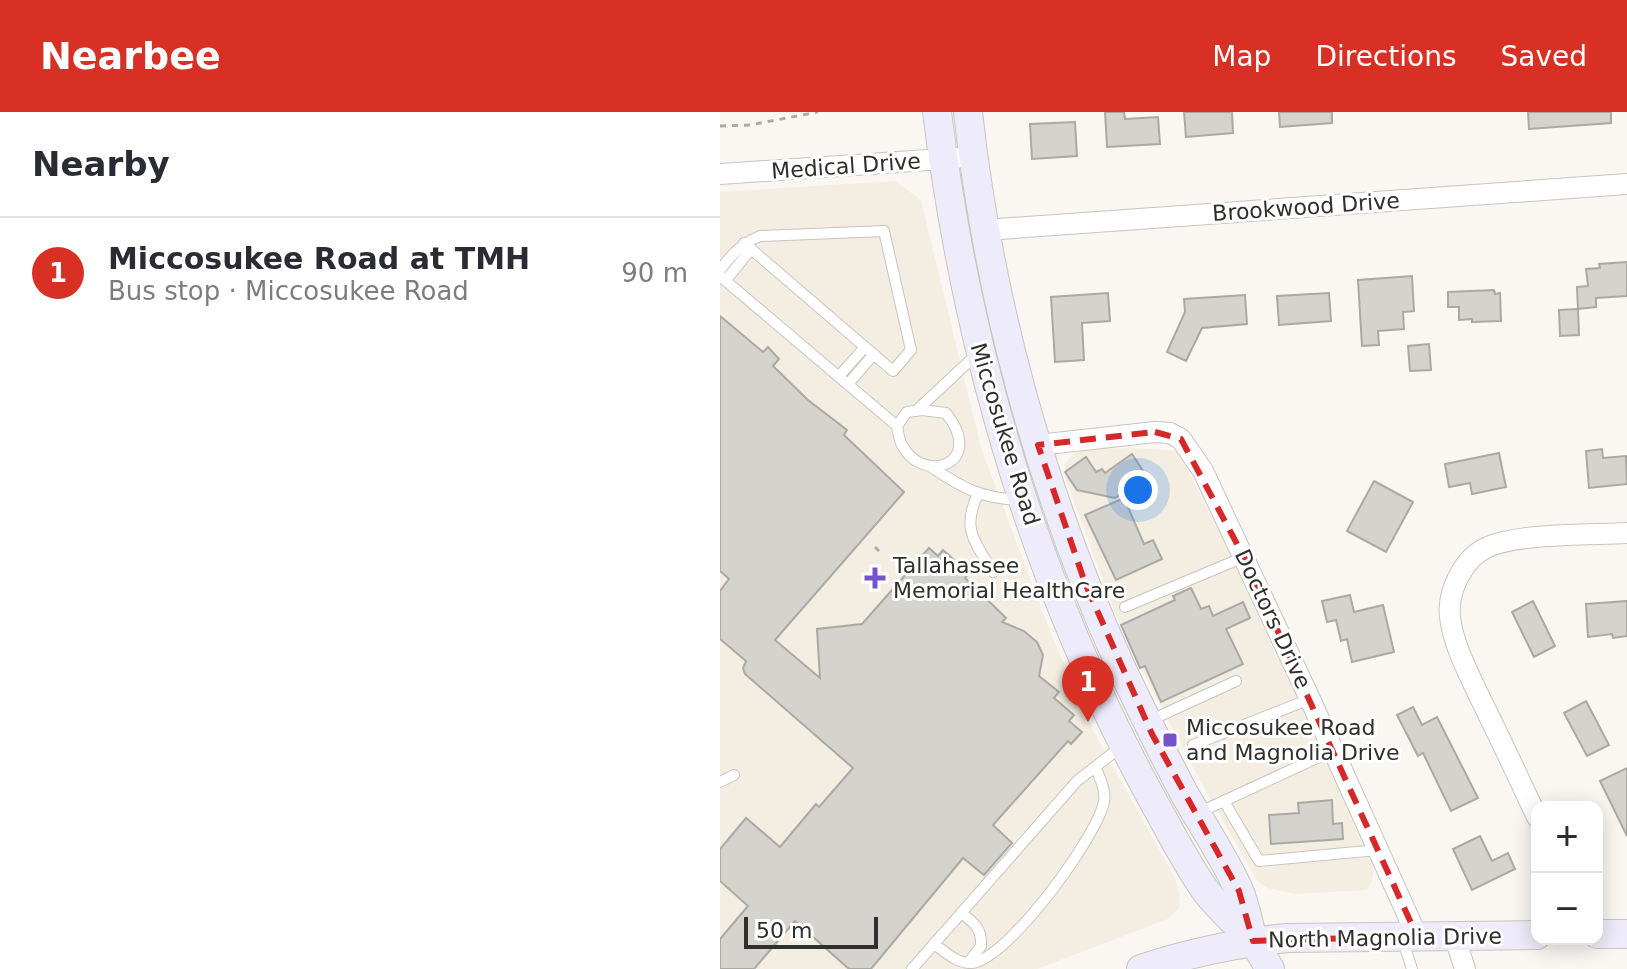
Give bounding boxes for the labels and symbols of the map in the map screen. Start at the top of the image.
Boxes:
street label: Medical Drive [770,148,922,184]
street label: Brookwood Drive [1211,188,1401,226]
street label: Miccosukee Road [965,340,1045,528]
your location [1118,470,1158,510]
street label: Doctors Drive [1230,545,1316,693]
place label: Tallahassee Memorial HealthCare [892,553,1125,603]
marker: Tallahassee Memorial HealthCare [864,567,886,589]
pin: 1 [1062,656,1114,722]
place label: Miccosukee Road and Magnolia Drive [1186,715,1400,765]
marker: Miccosukee Road and Magnolia Drive [1161,731,1179,749]
scale bar [744,913,878,949]
street label: North Magnolia Drive [1268,923,1502,953]

